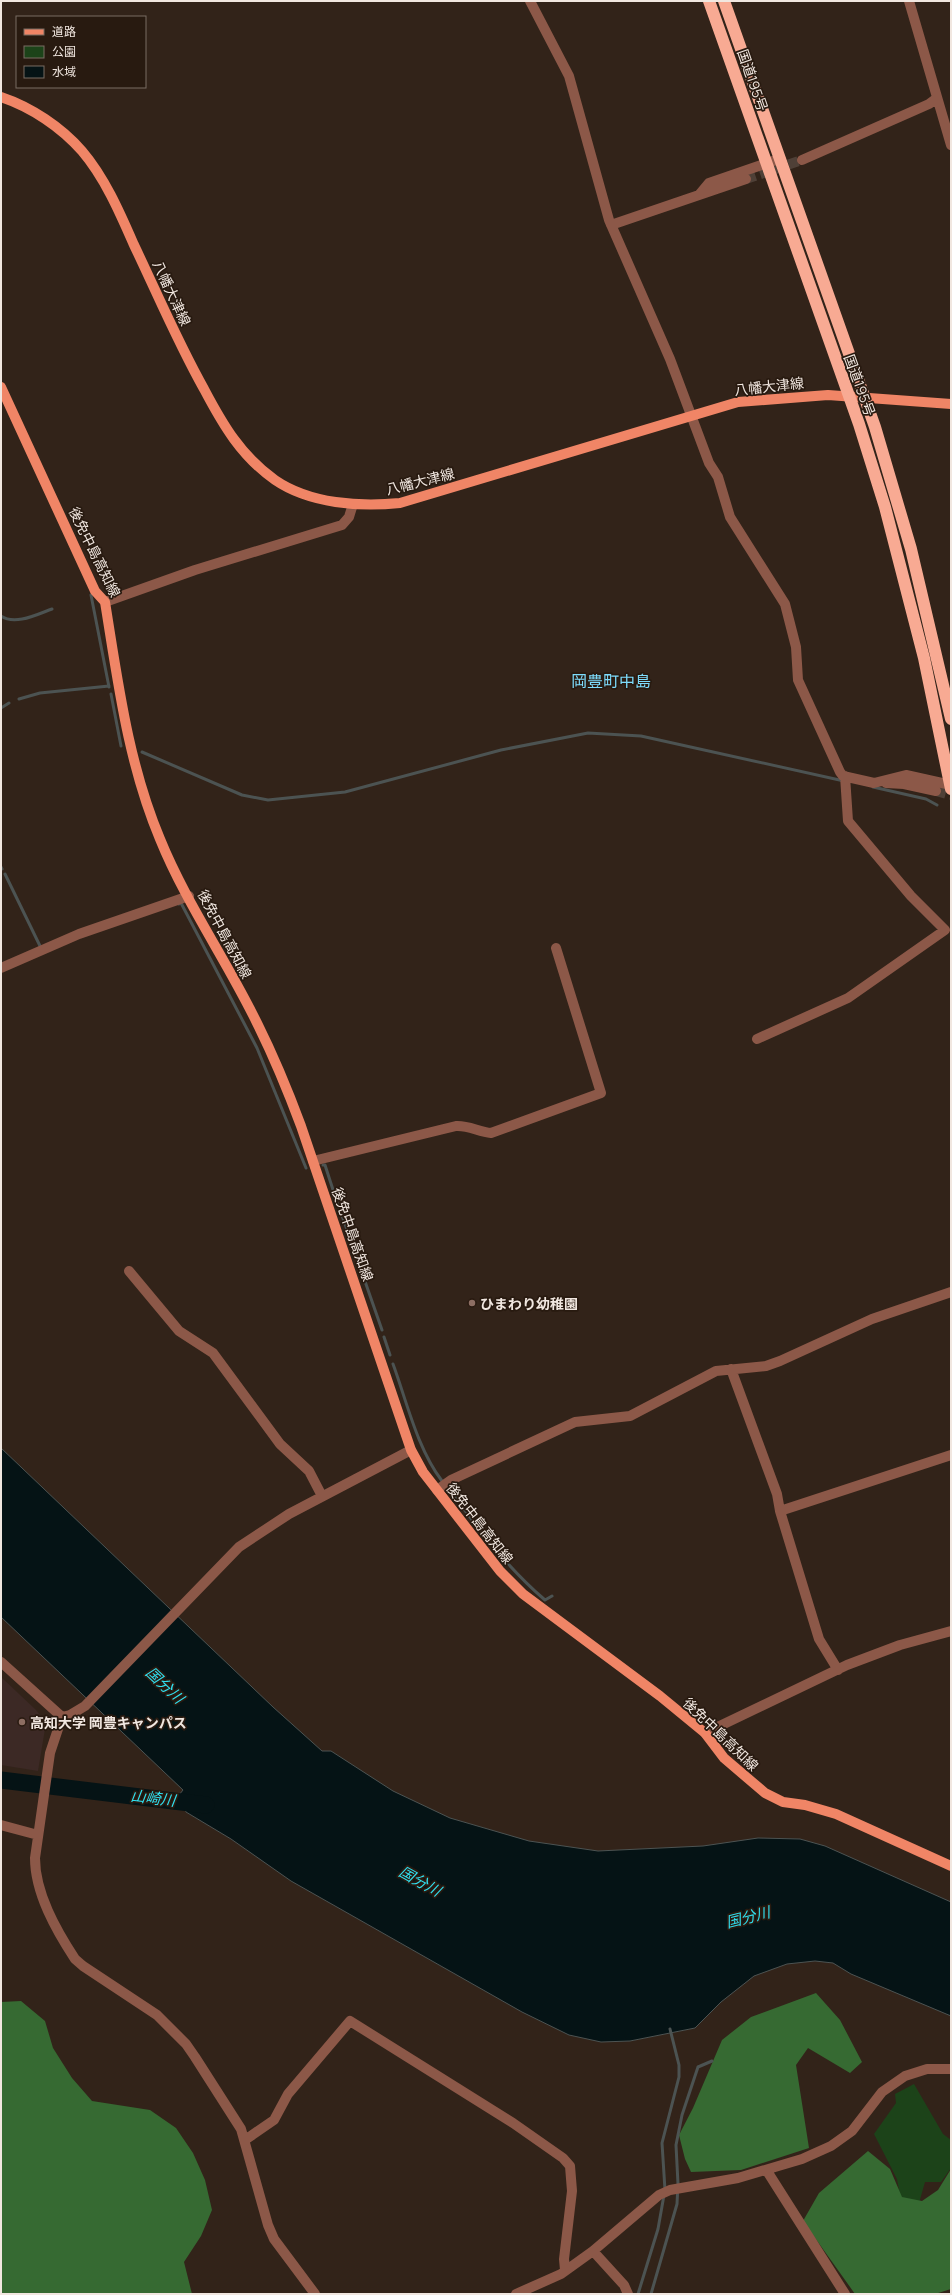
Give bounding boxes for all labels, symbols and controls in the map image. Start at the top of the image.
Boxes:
legend [16,16,146,88]
text: 道路 [52,23,76,40]
text: 公園 [52,43,76,60]
street label: 国道195号 [734,47,772,113]
text: 水域 [52,63,76,80]
street label: 八幡大津線 [149,257,195,329]
street label: 国道195号 [840,352,880,418]
street label: 八幡大津線 [733,373,805,399]
street label: 八幡大津線 [384,463,456,499]
street label: 後免中島高知線 [65,504,125,600]
district label: 岡豊町中島 [571,670,651,692]
street label: 後免中島高知線 [194,886,256,982]
street label: 後免中島高知線 [328,1185,378,1283]
place label: ひまわり幼稚園 [480,1294,578,1313]
marker: ひまわり幼稚園 [467,1298,477,1308]
street label: 後免中島高知線 [442,1479,518,1567]
water label: 国分川 [141,1662,190,1709]
street label: 後免中島高知線 [679,1693,763,1775]
place label: 高知大学 岡豊キャンパス [30,1713,187,1732]
marker: 高知大学 岡豊キャンパス [17,1717,27,1727]
water label: 山崎川 [129,1785,179,1811]
water label: 国分川 [395,1861,447,1902]
water label: 国分川 [724,1901,774,1933]

